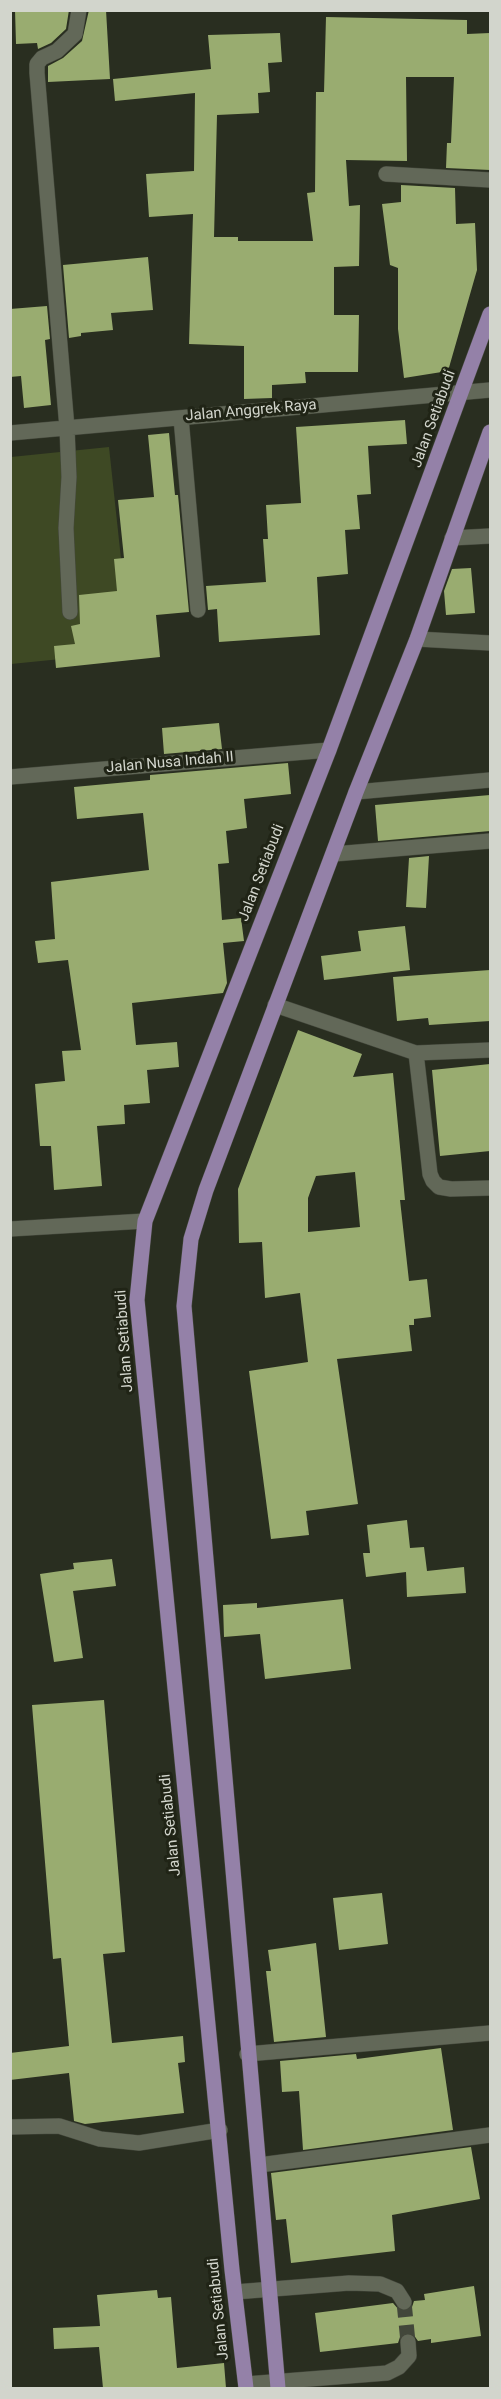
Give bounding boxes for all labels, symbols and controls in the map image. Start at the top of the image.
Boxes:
street label: Jalan Setiabudi [408,368,460,470]
street label: Jalan Anggrek Raya [185,396,317,426]
street label: Jalan Nusa Indah II [105,748,235,778]
street label: Jalan Setiabudi [235,822,289,924]
street label: Jalan Setiabudi [112,1289,138,1393]
street label: Jalan Setiabudi [157,1773,185,1877]
street label: Jalan Setiabudi [205,2257,233,2361]

